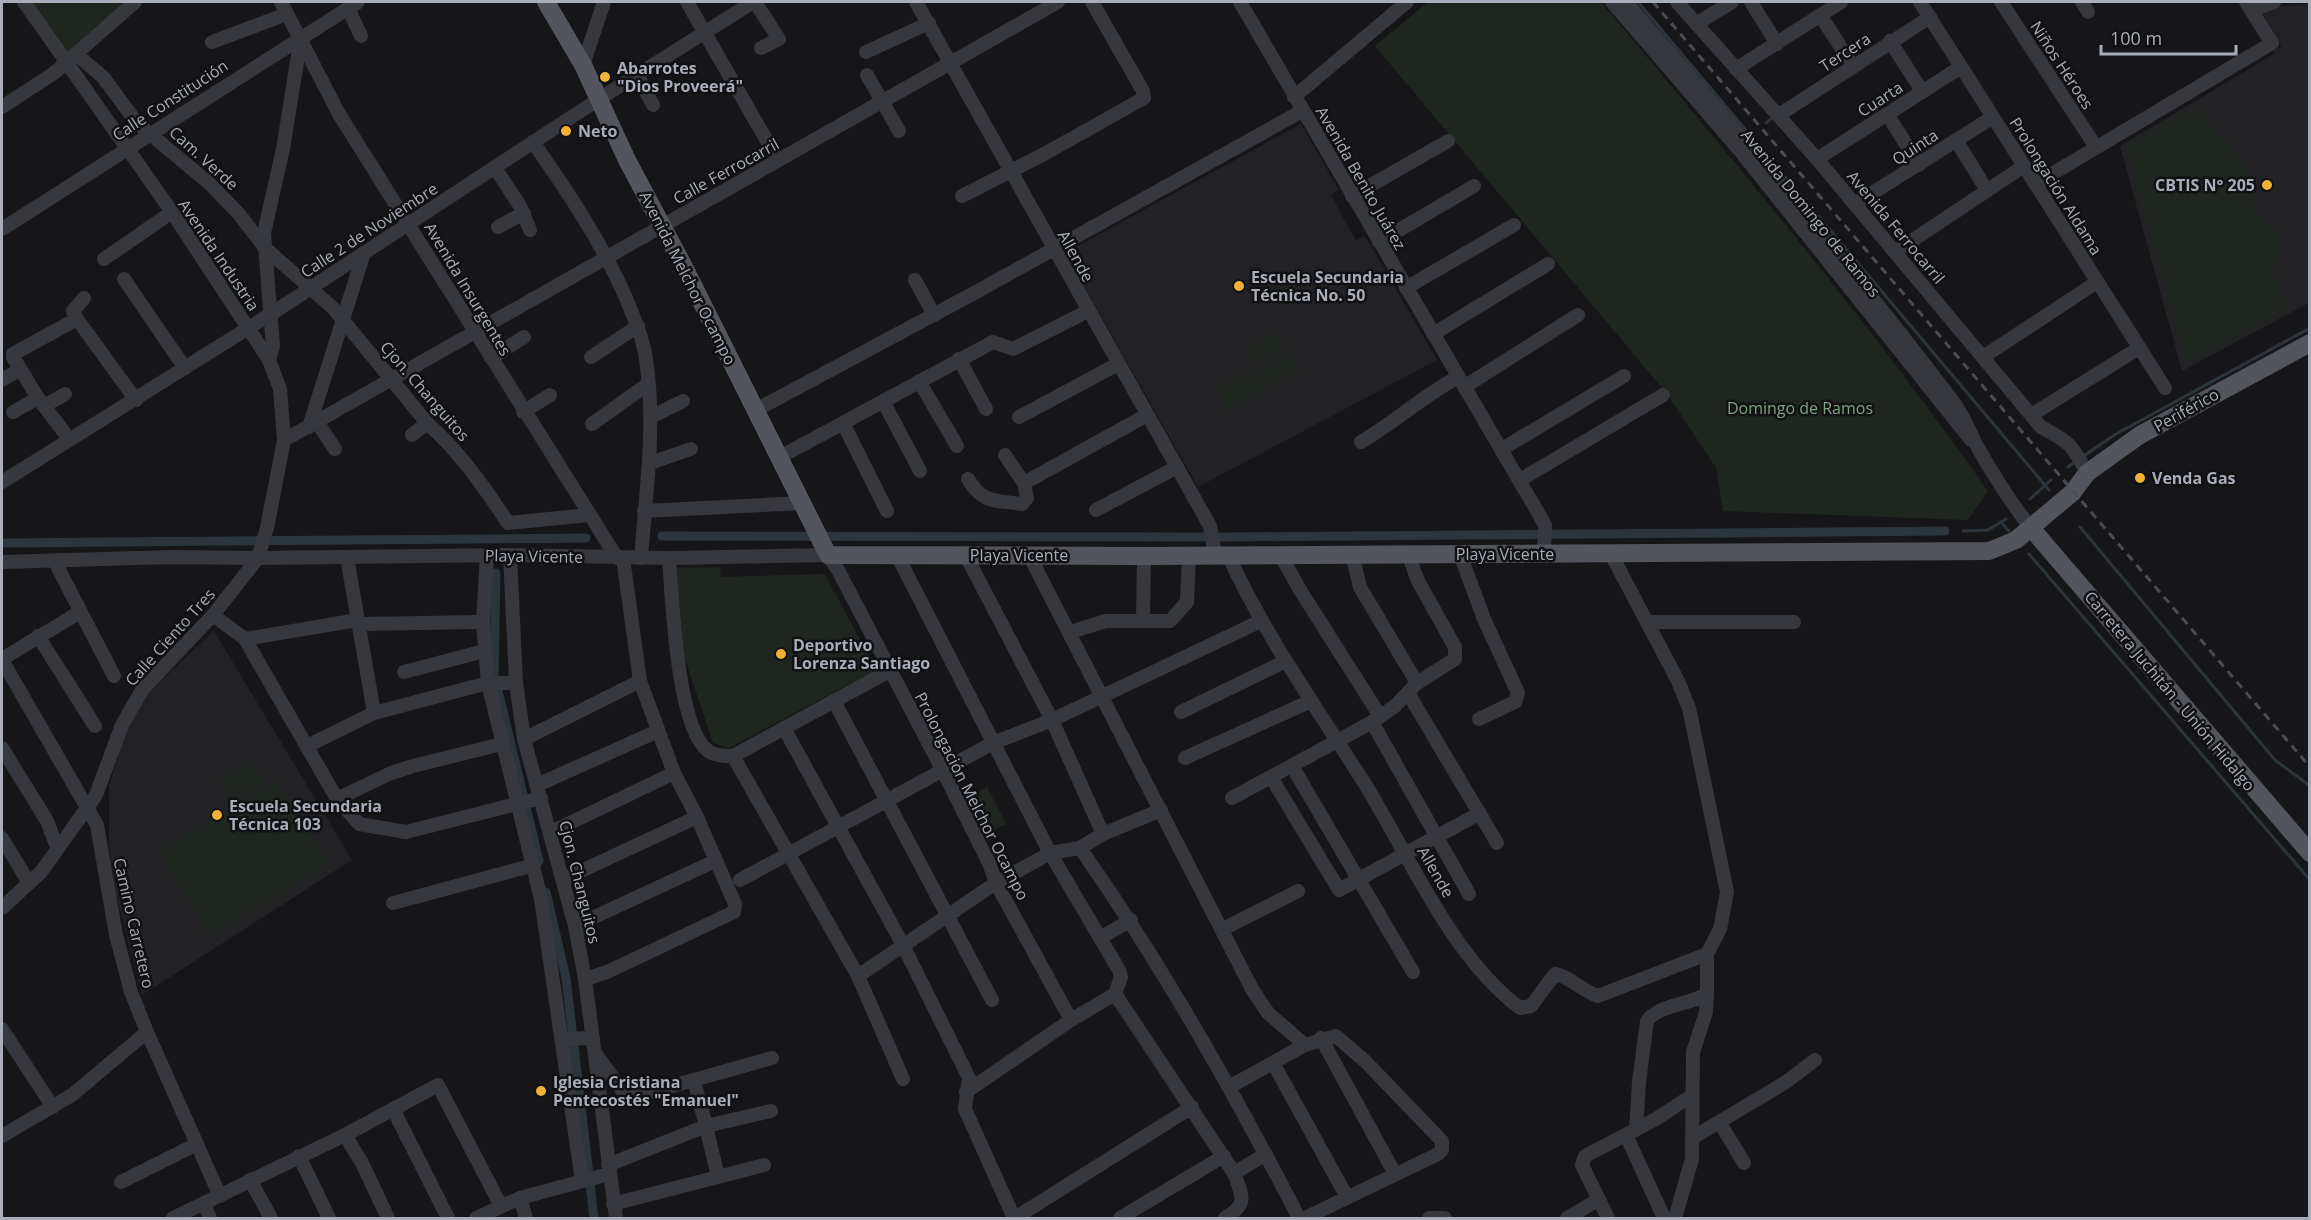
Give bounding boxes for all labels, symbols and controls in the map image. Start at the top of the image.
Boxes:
street label: Niños Héroes [2025,17,2099,113]
scale bar [2101,18,2236,56]
text: 100 m [2110,26,2162,50]
street label: Tercera [1815,27,1875,77]
street label: Calle Constitución [108,54,232,146]
place label: Abarrotes "Dios Proveerá" [617,57,743,97]
marker: Abarrotes "Dios Proveerá" [598,70,612,84]
street label: Cuarta [1853,76,1907,122]
street label: Avenida Benito Juárez [1311,102,1411,254]
street label: Prolongación Aldama [2005,113,2107,259]
place label: Neto [578,120,617,142]
street label: Cam. Verde [165,121,243,195]
marker: Neto [559,124,573,138]
street label: Quinta [1888,124,1942,170]
street label: Avenida Domingo de Ramos [1736,125,1886,301]
street label: Calle Ferrocarril [669,133,783,209]
street label: Avenida Ferrocarril [1842,166,1950,288]
place label: CBTIS N° 205 [2155,174,2255,196]
street label: Calle 2 de Noviembre [296,177,442,283]
marker: CBTIS N° 205 [2260,178,2274,192]
street label: Avenida Melchor Ocampo [635,187,741,369]
street label: Avenida Industria [173,195,265,315]
street label: Avenida Insurgentes [419,218,517,360]
street label: Allende [1053,226,1099,286]
place label: Escuela Secundaria Técnica No. 50 [1251,266,1404,306]
marker: Escuela Secundaria Técnica No. 50 [1232,279,1246,293]
street label: Cjon. Changuitos [375,336,475,446]
street label: Periférico [2149,383,2223,437]
park label: Domingo de Ramos [1727,397,1873,419]
place label: Venda Gas [2152,467,2236,489]
marker: Venda Gas [2133,471,2147,485]
street label: Playa Vicente [1456,543,1554,565]
street label: Playa Vicente [485,544,583,568]
street label: Playa Vicente [970,544,1068,566]
street label: Calle Ciento Tres [120,583,220,691]
street label: Carretera Juchitán - Unión Hidalgo [2080,586,2260,796]
place label: Deportivo Lorenza Santiago [793,634,930,674]
marker: Deportivo Lorenza Santiago [774,647,788,661]
street label: Prolongación Melchor Ocampo [910,688,1034,904]
place label: Escuela Secundaria Técnica 103 [229,795,382,835]
marker: Escuela Secundaria Técnica 103 [210,808,224,822]
street label: Cjon. Changuitos [554,818,606,946]
street label: Allende [1413,842,1459,902]
street label: Camino Carretero [108,856,160,990]
place label: Iglesia Cristiana Pentecostés "Emanuel" [553,1071,739,1111]
marker: Iglesia Cristiana Pentecostés "Emanuel" [534,1084,548,1098]

